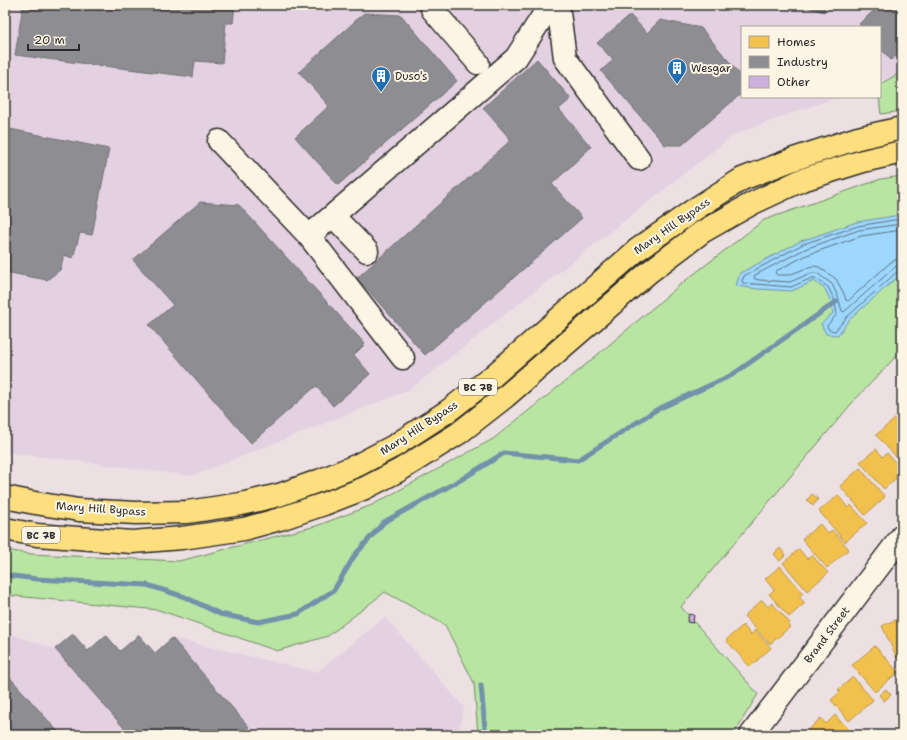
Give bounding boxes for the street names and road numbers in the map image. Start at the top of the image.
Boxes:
street label: Mary Hill Bypass [631,194,713,258]
road number: BC 7B [459,379,497,395]
street label: Mary Hill Bypass [377,397,461,459]
street label: Mary Hill Bypass [56,498,146,520]
road number: BC 7B [22,527,60,543]
street label: Brand Street [801,603,853,666]

